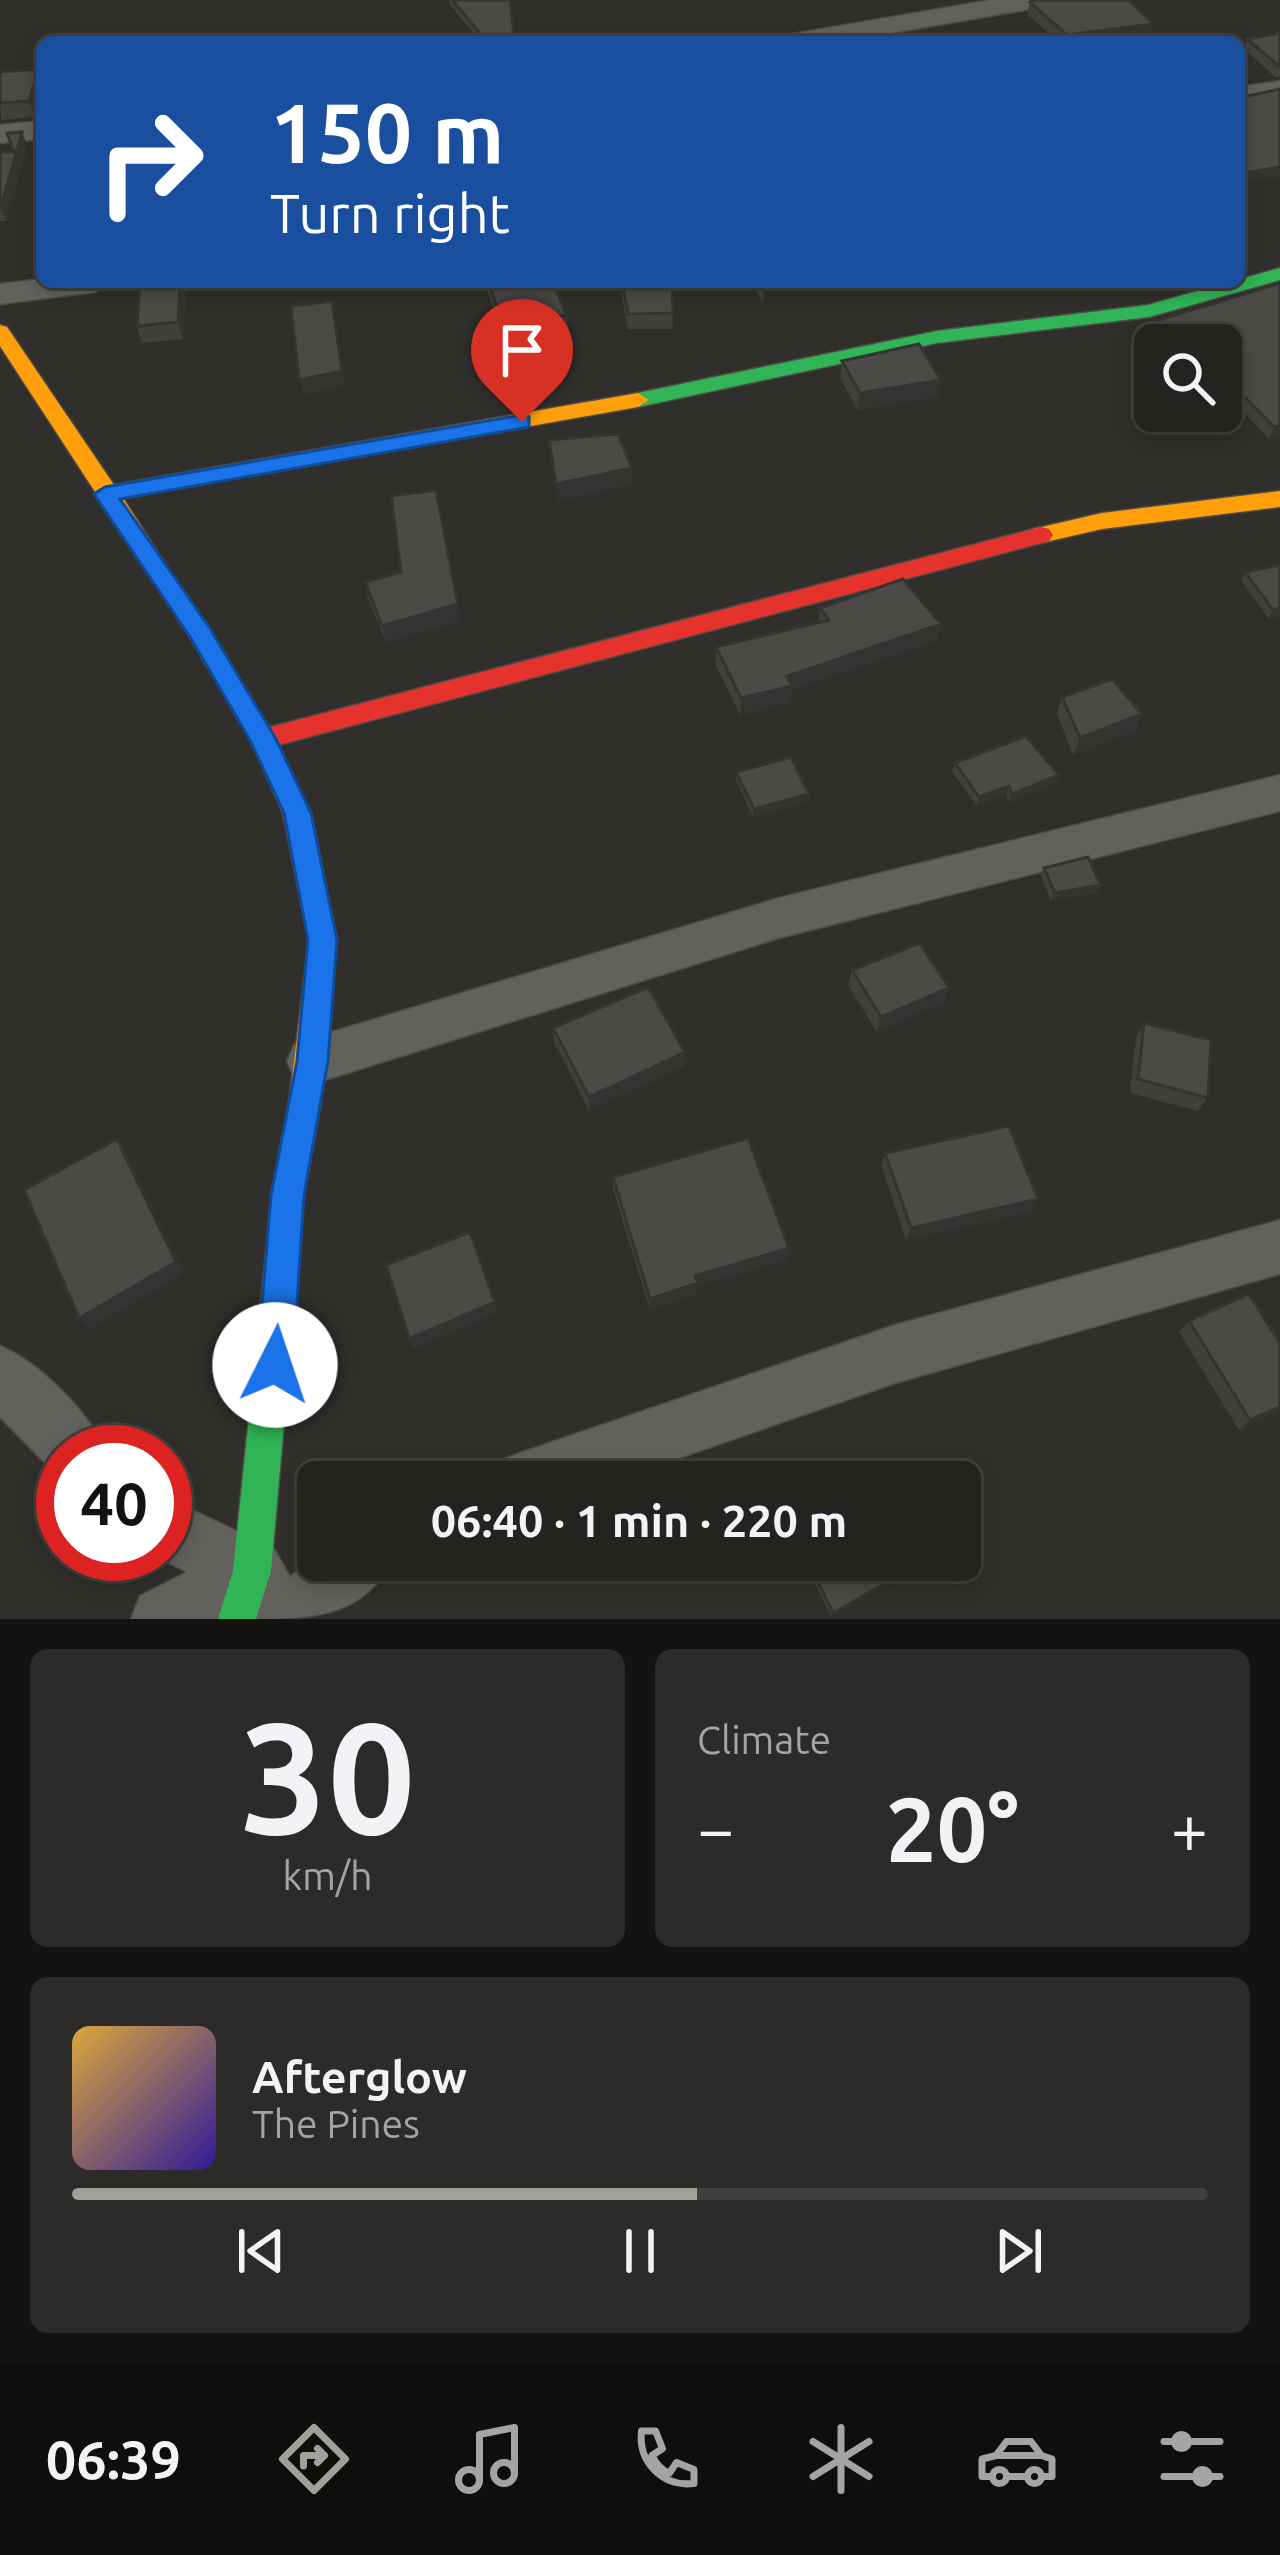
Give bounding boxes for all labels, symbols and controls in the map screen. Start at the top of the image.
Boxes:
icon: right [72,84,228,240]
text: 150 m [270,85,504,179]
text: Turn right [270,183,510,243]
pin [471,299,573,422]
icon: arrive [489,317,555,383]
map controls [1134,324,1242,432]
button: search [1134,324,1242,432]
position arrow [212,1302,338,1428]
speed limit sign: 40 [36,1425,192,1581]
text: 06:40 · 1 min · 220 m [431,1495,847,1546]
text: 30 [240,1689,415,1863]
text: Climate [697,1718,831,1761]
text: 20° [886,1778,1019,1879]
text: − [697,1791,734,1865]
text: + [1171,1791,1208,1865]
text: km/h [282,1854,373,1897]
text: Afterglow [252,2051,467,2102]
text: The Pines [252,2102,420,2145]
icon: previous [228,2218,294,2284]
icon: pause [607,2218,673,2284]
icon: next [986,2218,1052,2284]
icon: directions [272,2417,356,2501]
icon: music [448,2417,532,2501]
icon: phone [624,2417,708,2501]
icon: climate [799,2417,883,2501]
icon: car [975,2417,1059,2501]
icon: filters [1150,2417,1234,2501]
text: 06:39 [46,2429,181,2489]

